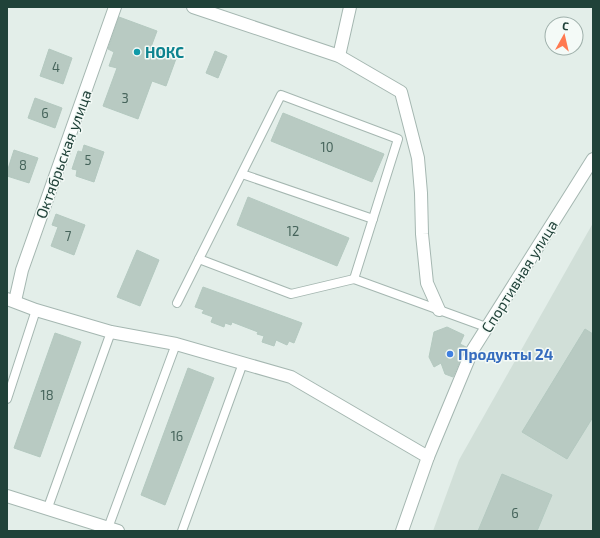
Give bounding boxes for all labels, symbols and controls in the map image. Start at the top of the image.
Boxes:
north arrow [544,16,584,56]
text: С [561,19,570,33]
place label: НОКС [145,43,184,61]
marker: НОКС [132,47,142,57]
house number: 4 [52,59,60,75]
street label: Октябрьская улица [31,87,96,221]
house number: 3 [121,90,129,106]
house number: 6 [41,105,49,121]
house number: 10 [320,139,334,155]
house number: 5 [85,152,92,168]
house number: 8 [19,157,27,173]
street label: Спортивная улица [477,216,562,336]
house number: 12 [287,223,299,239]
house number: 7 [65,228,72,244]
place label: Продукты 24 [458,345,554,363]
marker: Продукты 24 [445,349,455,359]
house number: 18 [40,387,54,403]
house number: 16 [171,428,183,444]
house number: 6 [511,505,519,521]

